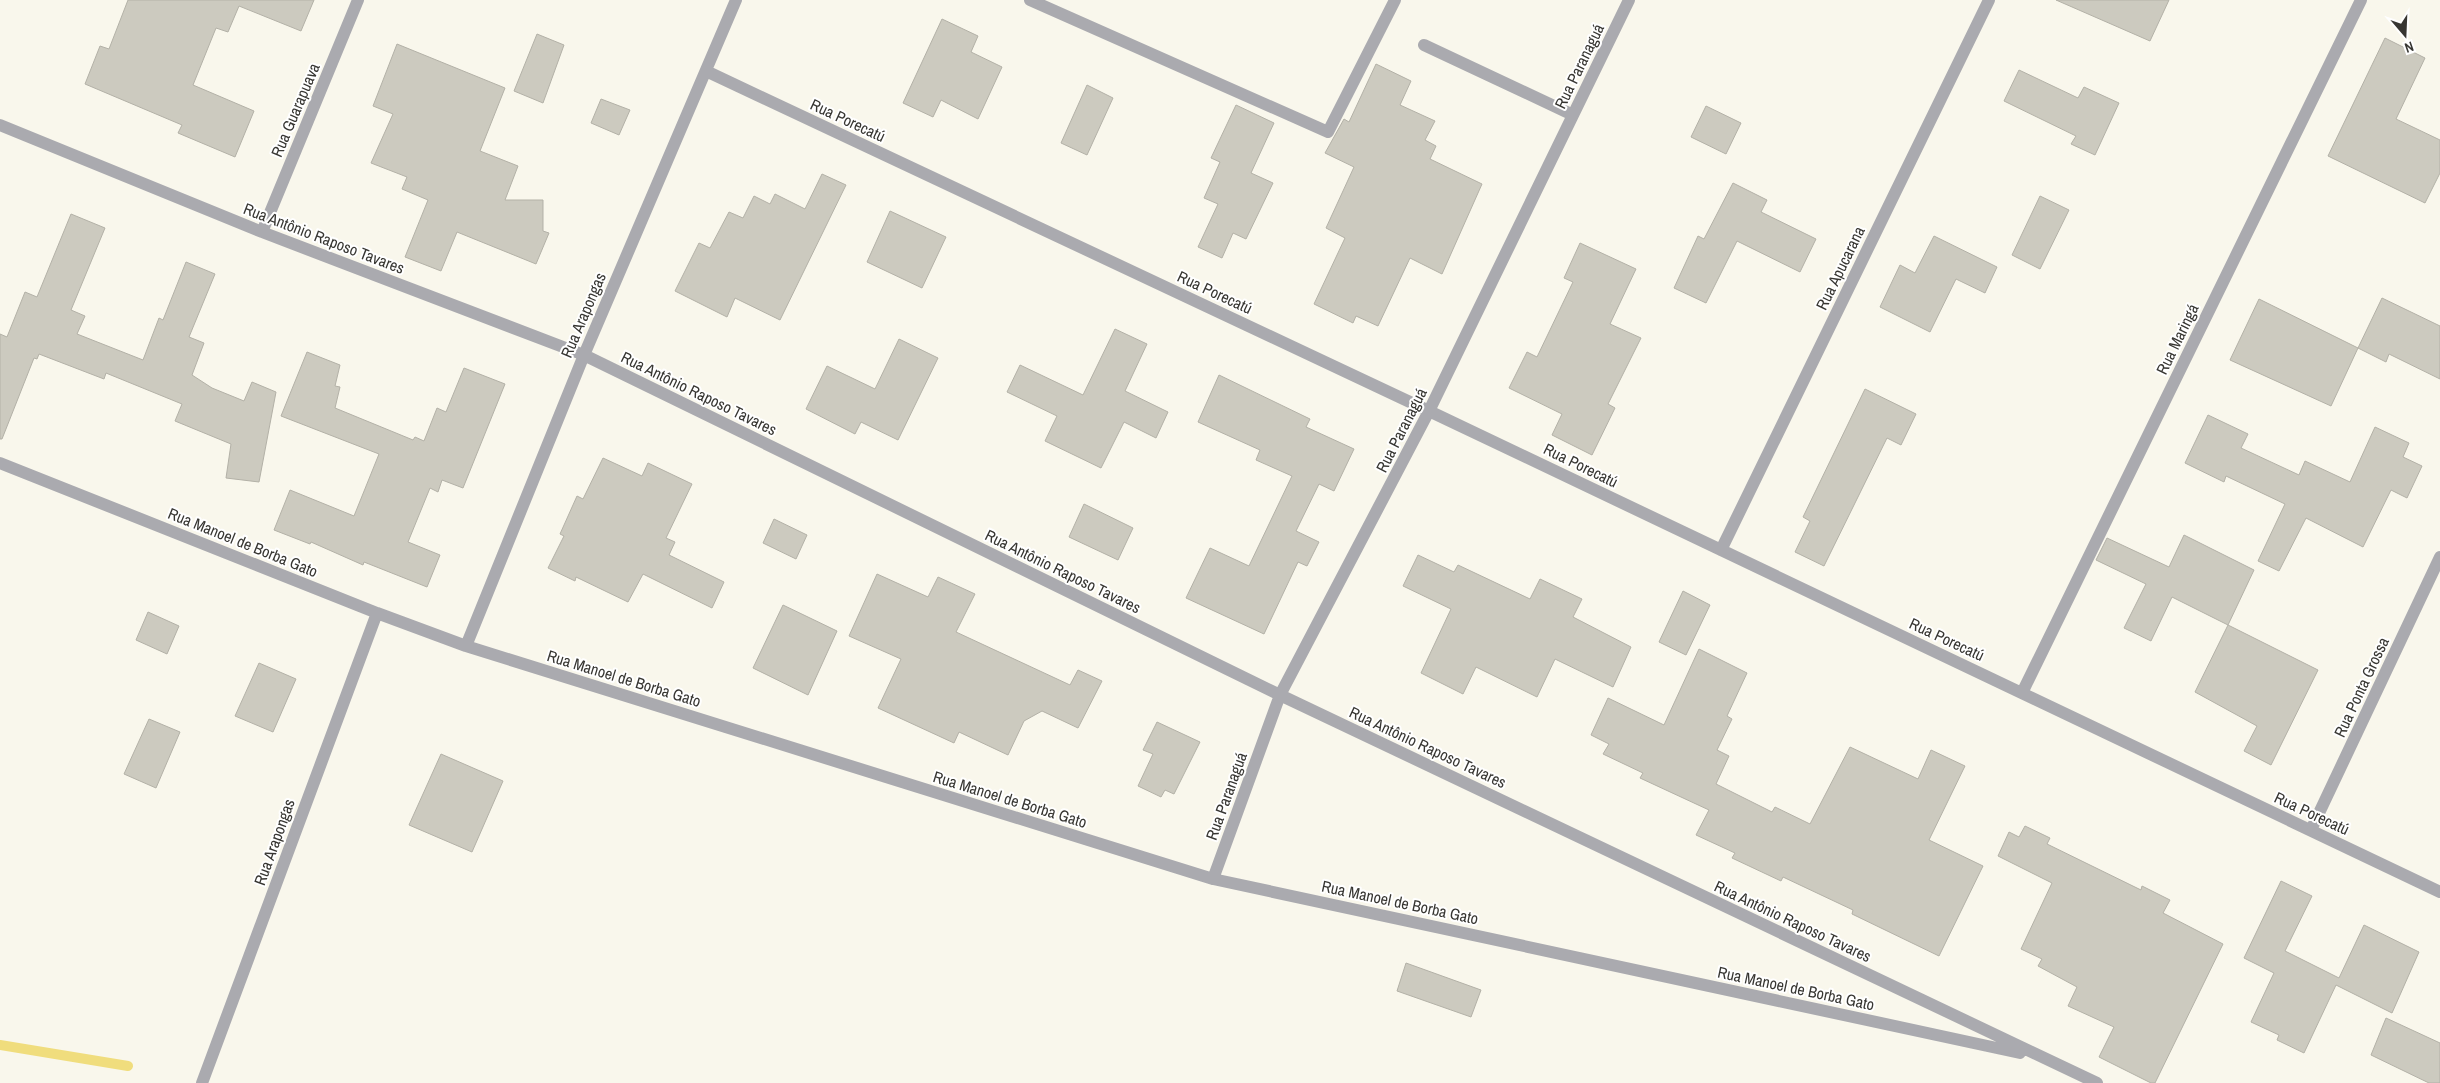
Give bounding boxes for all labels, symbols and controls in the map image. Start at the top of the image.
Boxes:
north arrow [2380,10,2430,60]
street label: Rua Paranaguá [1549,19,1609,112]
text: N [2402,37,2416,57]
street label: Rua Guarapuava [265,59,325,160]
street label: Rua Porecatú [807,93,889,147]
street label: Rua Antônio Raposo Tavares [240,197,408,279]
street label: Rua Apucarana [1810,222,1870,313]
street label: Rua Porecatú [1174,265,1256,319]
street label: Rua Arapongas [555,269,611,361]
street label: Rua Maringá [2150,299,2204,378]
street label: Rua Antônio Raposo Tavares [617,346,781,440]
street label: Rua Paranaguá [1370,383,1432,476]
street label: Rua Porecatú [1540,438,1622,492]
street label: Rua Manoel de Borba Gato [165,502,321,582]
street label: Rua Antônio Raposo Tavares [981,524,1145,618]
street label: Rua Porecatú [1906,612,1988,666]
street label: Rua Ponta Grossa [2328,633,2394,741]
street label: Rua Manoel de Borba Gato [544,644,704,712]
street label: Rua Antônio Raposo Tavares [1346,701,1510,793]
street label: Rua Paranaguá [1200,748,1252,843]
street label: Rua Manoel de Borba Gato [930,765,1090,833]
street label: Rua Porecatú [2271,786,2353,840]
street label: Rua Arapongas [248,796,300,888]
street label: Rua Manoel de Borba Gato [1320,875,1480,929]
street label: Rua Antônio Raposo Tavares [1711,875,1875,967]
street label: Rua Manoel de Borba Gato [1716,961,1876,1015]

